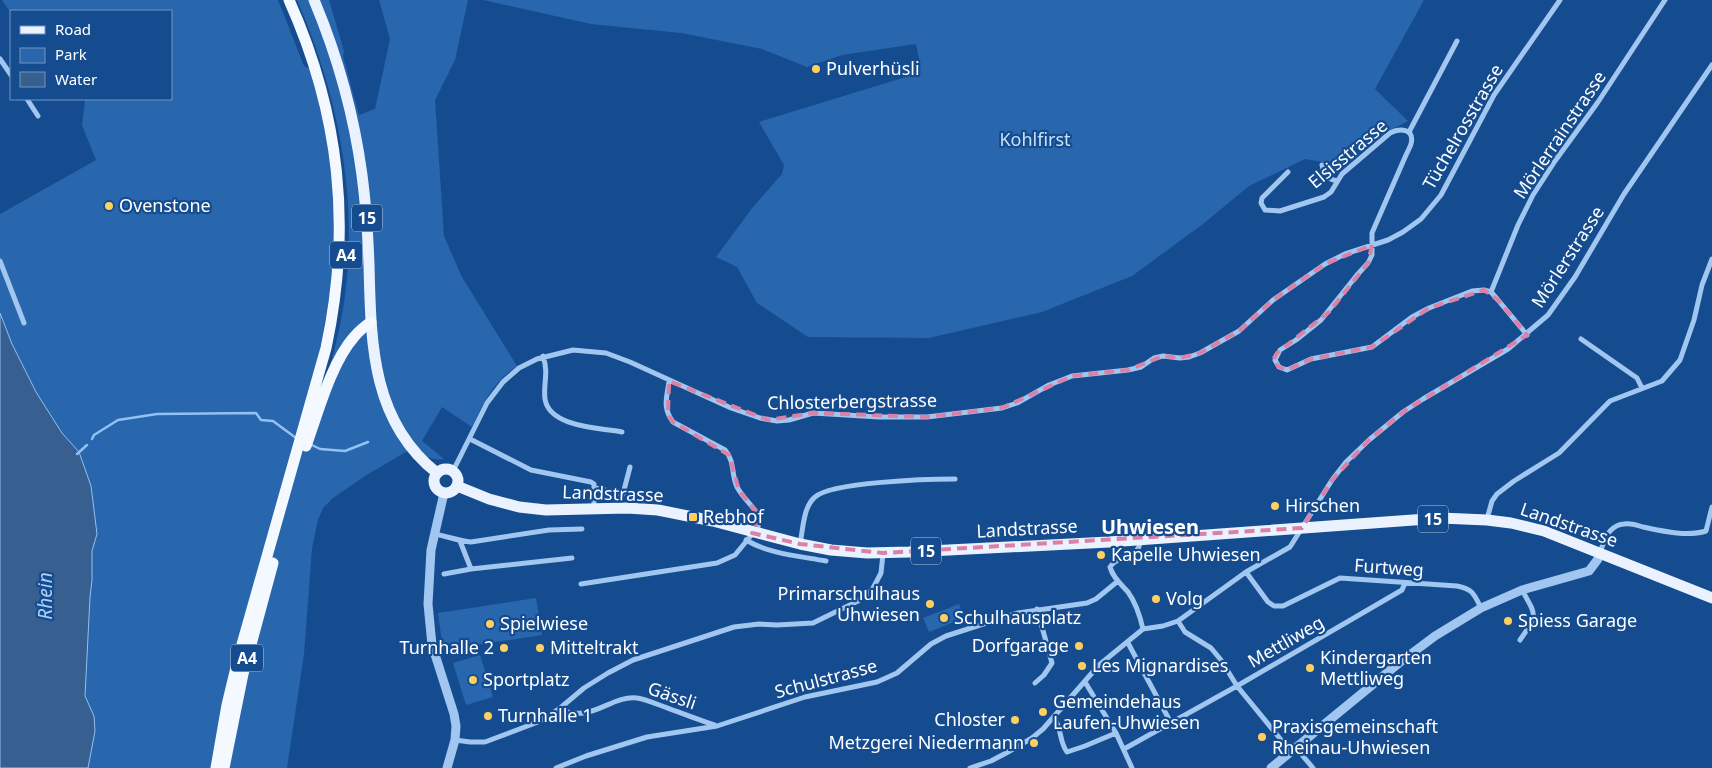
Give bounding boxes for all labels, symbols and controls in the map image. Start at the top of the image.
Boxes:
legend [10,10,172,100]
text: Road [55,19,91,39]
text: Park [55,44,87,64]
place label: Pulverhüsli [826,56,920,80]
street label: Tüchelrosstrasse [1416,59,1508,194]
marker: Pulverhüsli [810,63,822,75]
street label: Mörlerrainstrasse [1507,66,1611,203]
text: Water [55,69,97,89]
street label: Elsisstrasse [1303,113,1392,193]
park label: Kohlfirst [999,127,1071,151]
place label: Ovenstone [119,193,211,217]
marker: Ovenstone [103,200,115,212]
street label: Mörlerstrasse [1525,201,1609,312]
road number: 15 [352,204,382,232]
road number: A4 [330,242,362,268]
street label: Chlosterbergstrasse [767,388,937,414]
street label: Landstrasse [562,479,664,507]
place label: Hirschen [1285,493,1360,517]
street label: Landstrasse [1517,496,1621,552]
marker: Hirschen [1269,500,1281,512]
place label: Rebhof [703,504,764,528]
road number: 15 [1418,506,1448,532]
marker: Rebhof [687,511,699,523]
street label: Landstrasse [976,513,1078,543]
district label: Uhwiesen [1101,513,1199,540]
road number: 15 [911,538,941,564]
place label: Kapelle Uhwiesen [1111,542,1261,566]
marker: Kapelle Uhwiesen [1095,549,1107,561]
street label: Furtweg [1353,553,1425,581]
water label: Rhein [32,572,58,620]
place label: Primarschulhaus Uhwiesen [778,581,920,626]
place label: Volg [1166,586,1203,610]
marker: Volg [1150,593,1162,605]
marker: Primarschulhaus Uhwiesen [924,598,936,610]
place label: Schulhausplatz [954,605,1081,629]
place label: Spiess Garage [1518,608,1637,632]
street label: Mettliweg [1243,610,1328,673]
place label: Spielwiese [500,611,588,635]
marker: Schulhausplatz [938,612,950,624]
marker: Spiess Garage [1502,615,1514,627]
marker: Spielwiese [484,618,496,630]
place label: Dorfgarage [972,633,1069,657]
place label: Turnhalle 2 [400,635,494,659]
place label: Mitteltrakt [550,635,639,659]
marker: Dorfgarage [1073,640,1085,652]
marker: Turnhalle 2 [498,642,510,654]
marker: Mitteltrakt [534,642,546,654]
road number: A4 [231,644,263,671]
place label: Kindergarten Mettliweg [1320,645,1432,690]
street label: Schulstrasse [772,653,880,703]
place label: Les Mignardises [1092,653,1228,677]
marker: Les Mignardises [1076,660,1088,672]
marker: Kindergarten Mettliweg [1304,662,1316,674]
place label: Sportplatz [483,667,570,691]
marker: Sportplatz [467,674,479,686]
street label: Gässli [645,676,700,714]
place label: Gemeindehaus Laufen-Uhwiesen [1053,689,1200,734]
place label: Turnhalle 1 [498,703,592,727]
marker: Gemeindehaus Laufen-Uhwiesen [1037,706,1049,718]
place label: Chloster [934,707,1006,731]
marker: Turnhalle 1 [482,710,494,722]
marker: Chloster [1009,714,1021,726]
place label: Praxisgemeinschaft Rheinau-Uhwiesen [1272,714,1438,759]
place label: Metzgerei Niedermann [828,730,1024,754]
marker: Praxisgemeinschaft Rheinau-Uhwiesen [1256,731,1268,743]
marker: Metzgerei Niedermann [1028,737,1040,749]

